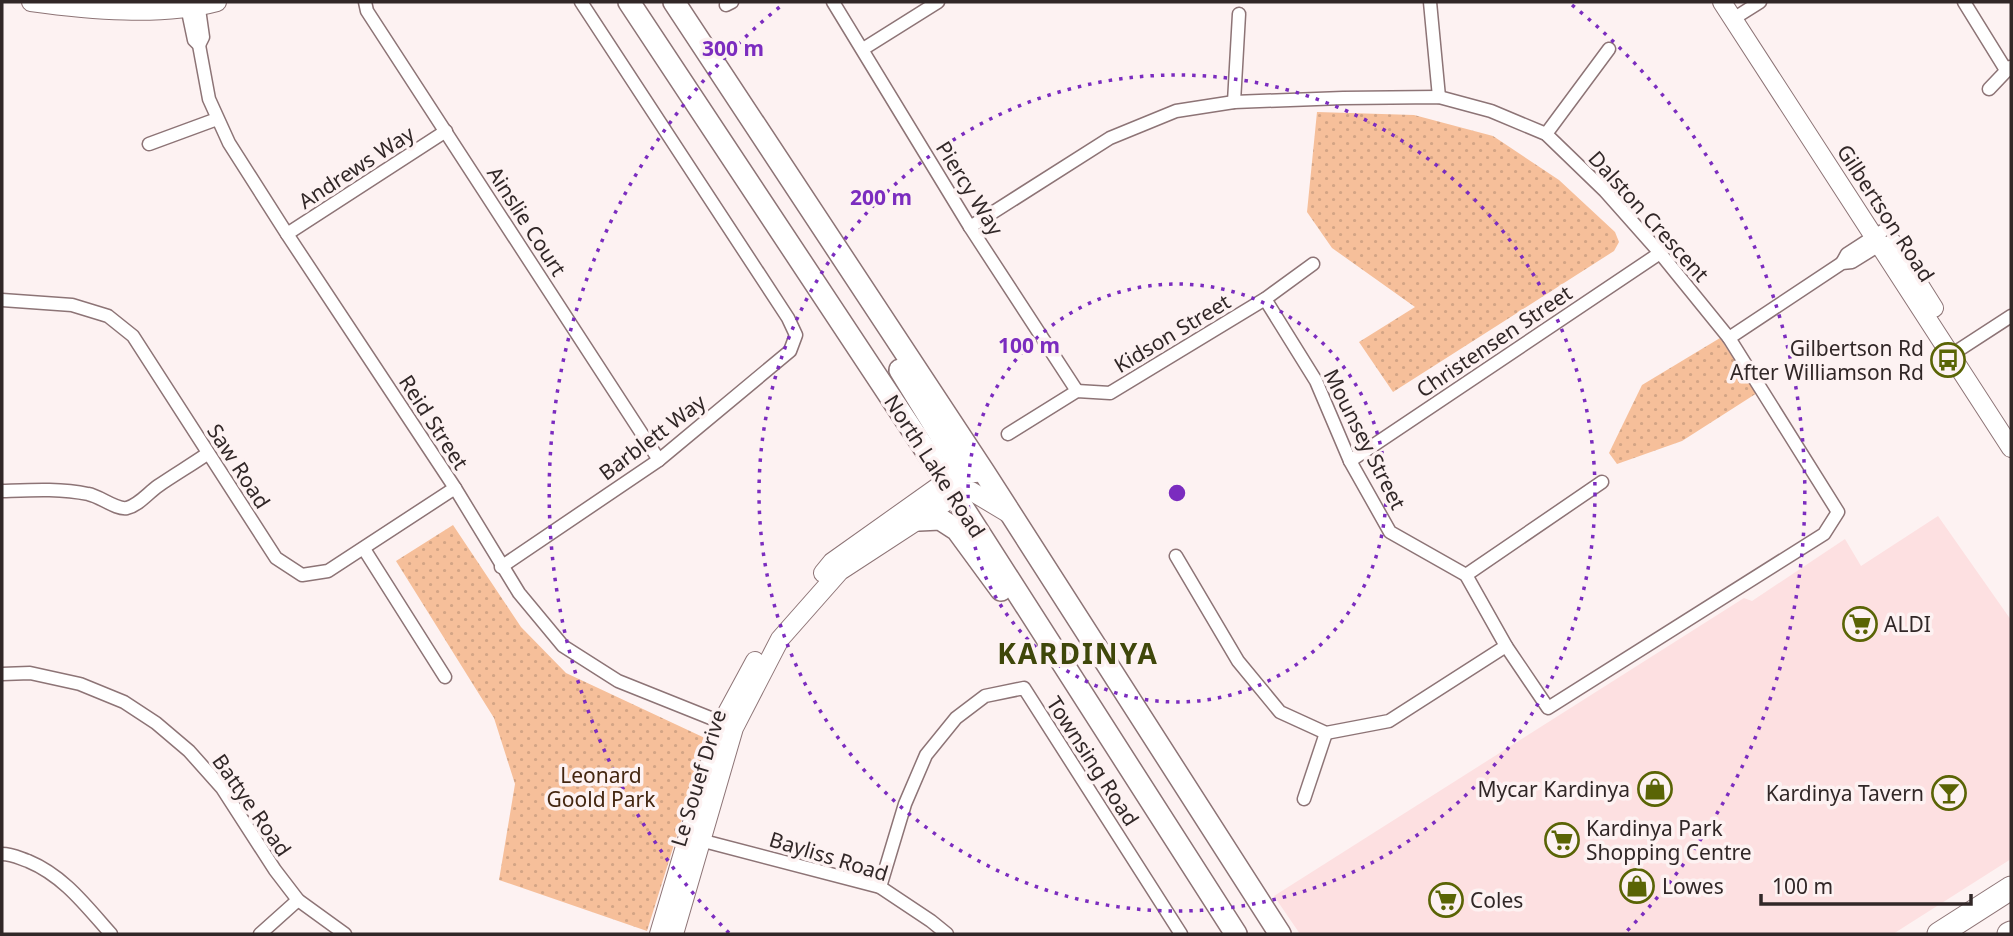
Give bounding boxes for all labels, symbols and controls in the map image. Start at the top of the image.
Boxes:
text: 300 m [702,34,764,62]
street label: Andrews Way [293,119,419,215]
street label: Piercy Way [930,136,1010,241]
street label: Gilbertson Road [1831,139,1941,287]
street label: Dalston Crescent [1583,144,1716,288]
street label: Ainslie Court [481,161,573,281]
text: 200 m [850,183,912,211]
street label: Christensen Street [1411,278,1578,403]
street label: Kidson Street [1109,287,1236,379]
text: 100 m [998,331,1060,359]
place label: Gilbertson Rd After Williamson Rd [1730,334,1924,386]
bus stop icon: Gilbertson Rd After Williamson Rd [1929,341,1967,379]
street label: Mounsey Street [1318,364,1413,514]
street label: Reid Street [393,369,475,475]
street label: Barblett Way [593,388,711,486]
street label: North Lake Road [878,389,992,543]
street label: Saw Road [201,418,277,514]
centre of rings [1165,481,1189,505]
supermarket icon: ALDI [1841,605,1879,643]
place label: ALDI [1884,610,1931,638]
district label: KARDINYA [997,634,1159,672]
street label: Townsing Road [1041,691,1145,831]
street label: Le Souef Drive [664,706,732,850]
street label: Battye Road [206,748,298,862]
park label: Leonard Goold Park [547,761,656,813]
shop icon: Mycar Kardinya [1636,770,1674,808]
bar icon: Kardinya Tavern [1930,774,1968,812]
place label: Mycar Kardinya [1477,775,1630,803]
place label: Kardinya Tavern [1766,779,1924,807]
place label: Kardinya Park Shopping Centre [1586,814,1752,866]
supermarket icon: Kardinya Park Shopping Centre [1543,821,1581,859]
street label: Bayliss Road [766,825,892,887]
scale bar [1761,862,1971,906]
shop icon: Lowes [1618,867,1656,905]
place label: Lowes [1662,872,1724,900]
text: 100 m [1772,872,1833,900]
supermarket icon: Coles [1427,881,1465,919]
place label: Coles [1470,886,1523,914]

